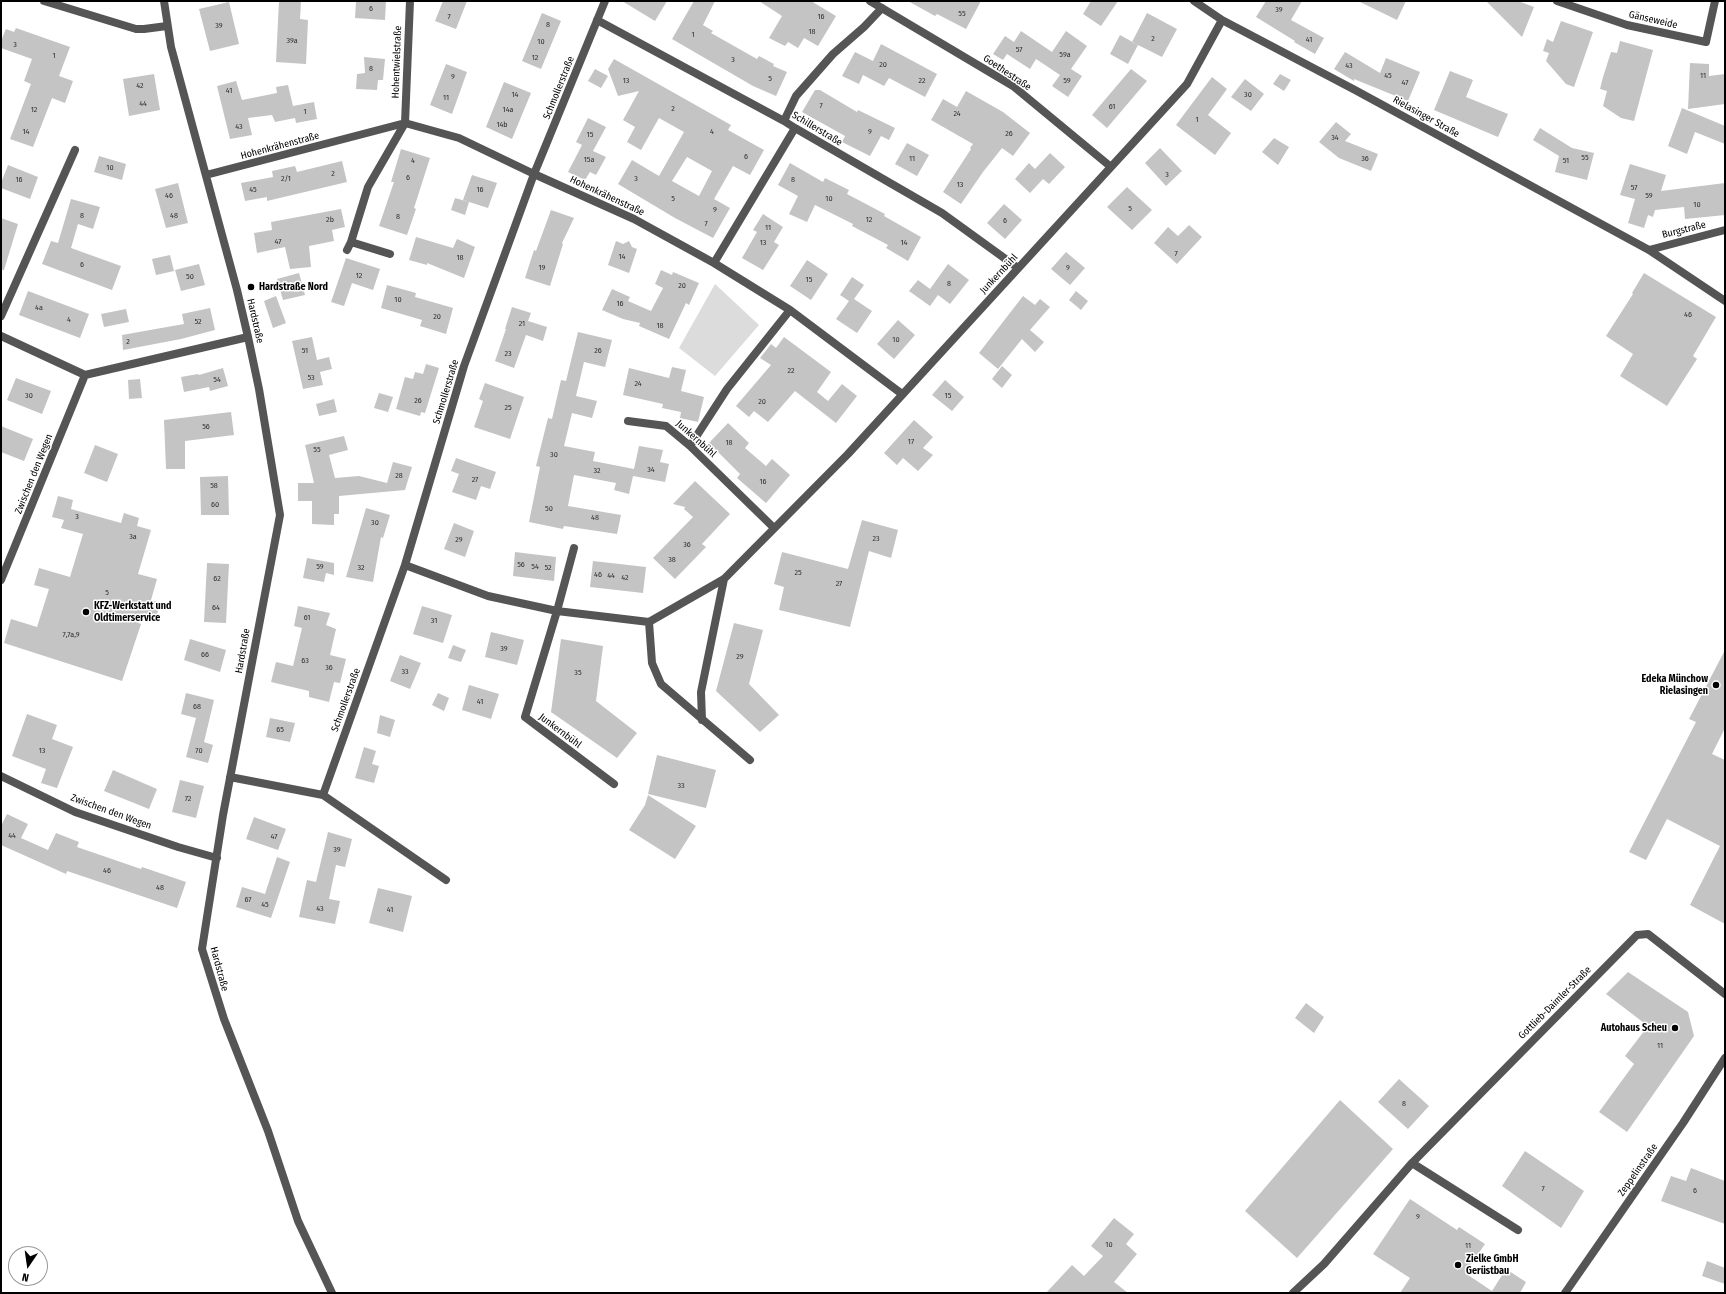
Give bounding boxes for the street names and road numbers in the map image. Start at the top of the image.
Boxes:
street label: Gänseweide [1628,9,1678,31]
street label: Hohentwielstraße [390,25,404,99]
street label: Goethestraße [981,53,1033,93]
street label: Schmollerstraße [541,55,577,121]
street label: Rielasinger Straße [1391,94,1461,140]
street label: Schillerstraße [790,109,844,149]
street label: Hohenkrähenstraße [239,130,321,162]
street label: Hohenkrähenstraße [568,173,646,219]
street label: Burgstraße [1661,219,1707,241]
street label: Junkernbühl [978,252,1020,296]
street label: Hardstraße [244,298,266,344]
street label: Schmollerstraße [430,358,462,426]
street label: Junkernbühl [673,418,719,460]
street label: Zwischen den Wegen [13,432,55,516]
street label: Hardstraße [233,628,253,674]
street label: Schmollerstraße [329,667,363,733]
street label: Junkernbühl [536,711,584,751]
street label: Zwischen den Wegen [69,792,153,832]
street label: Hardstraße [207,946,231,992]
street label: Gottlieb-Daimler-Straße [1516,964,1594,1042]
street label: Zeppelinstraße [1615,1141,1661,1199]

